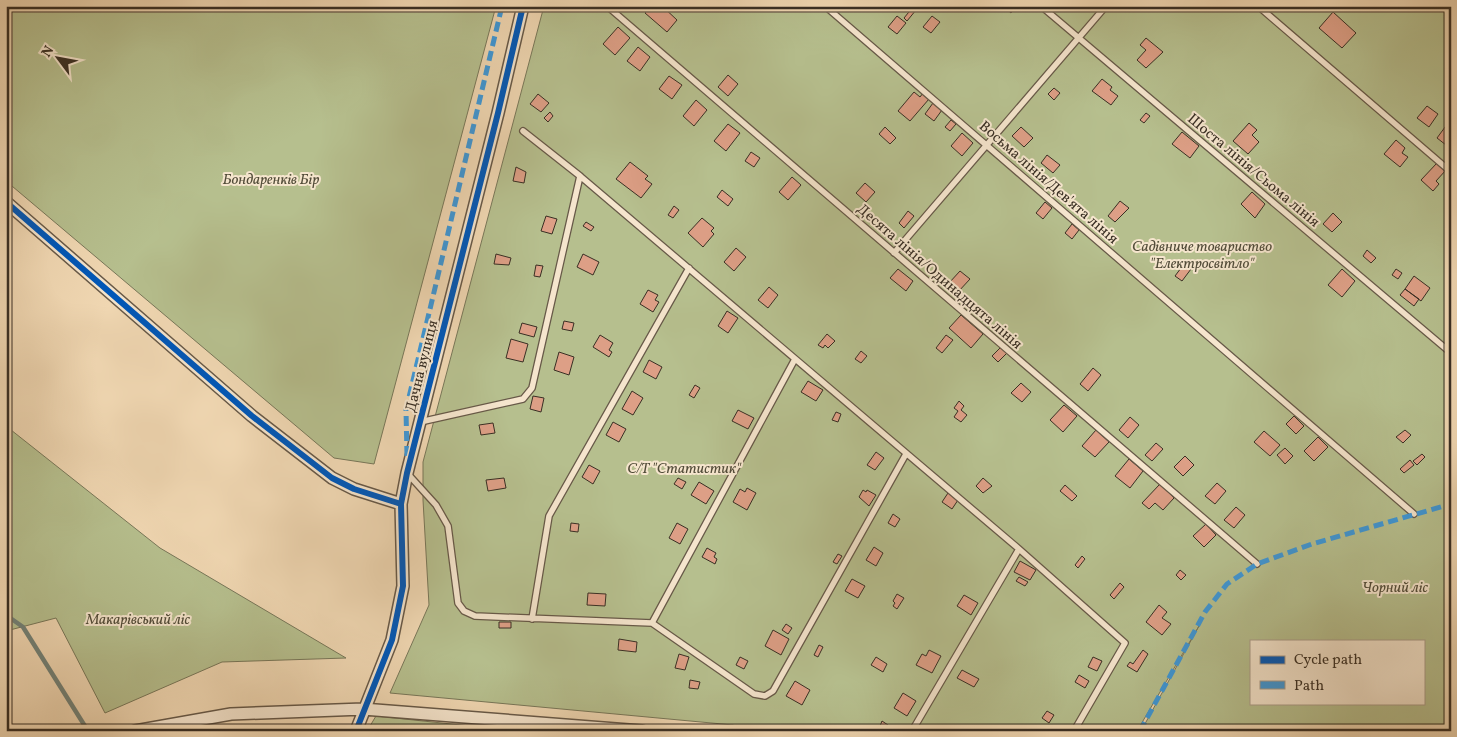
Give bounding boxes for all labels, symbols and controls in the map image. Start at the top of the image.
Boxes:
north arrow [32,32,82,82]
text: N [37,43,59,61]
street label: Шоста лінія/Сьома лінія [1182,109,1324,233]
street label: Восьма лінія/Дев'ята лінія [974,117,1122,250]
park label: Бондаренків Бір [223,170,319,191]
street label: Десята лінія/Одинадцята лінія [852,199,1026,355]
park label: Садівниче товариство "Електросвітло" [1132,237,1272,275]
street label: Дачна вулиця [401,318,444,415]
park label: С/Т "Статистик" [627,459,742,480]
park label: Чорний ліс [1362,578,1428,599]
park label: Макарівський ліс [85,610,190,631]
legend [1250,640,1424,704]
text: Cycle path [1294,650,1362,671]
text: Path [1294,676,1324,697]

